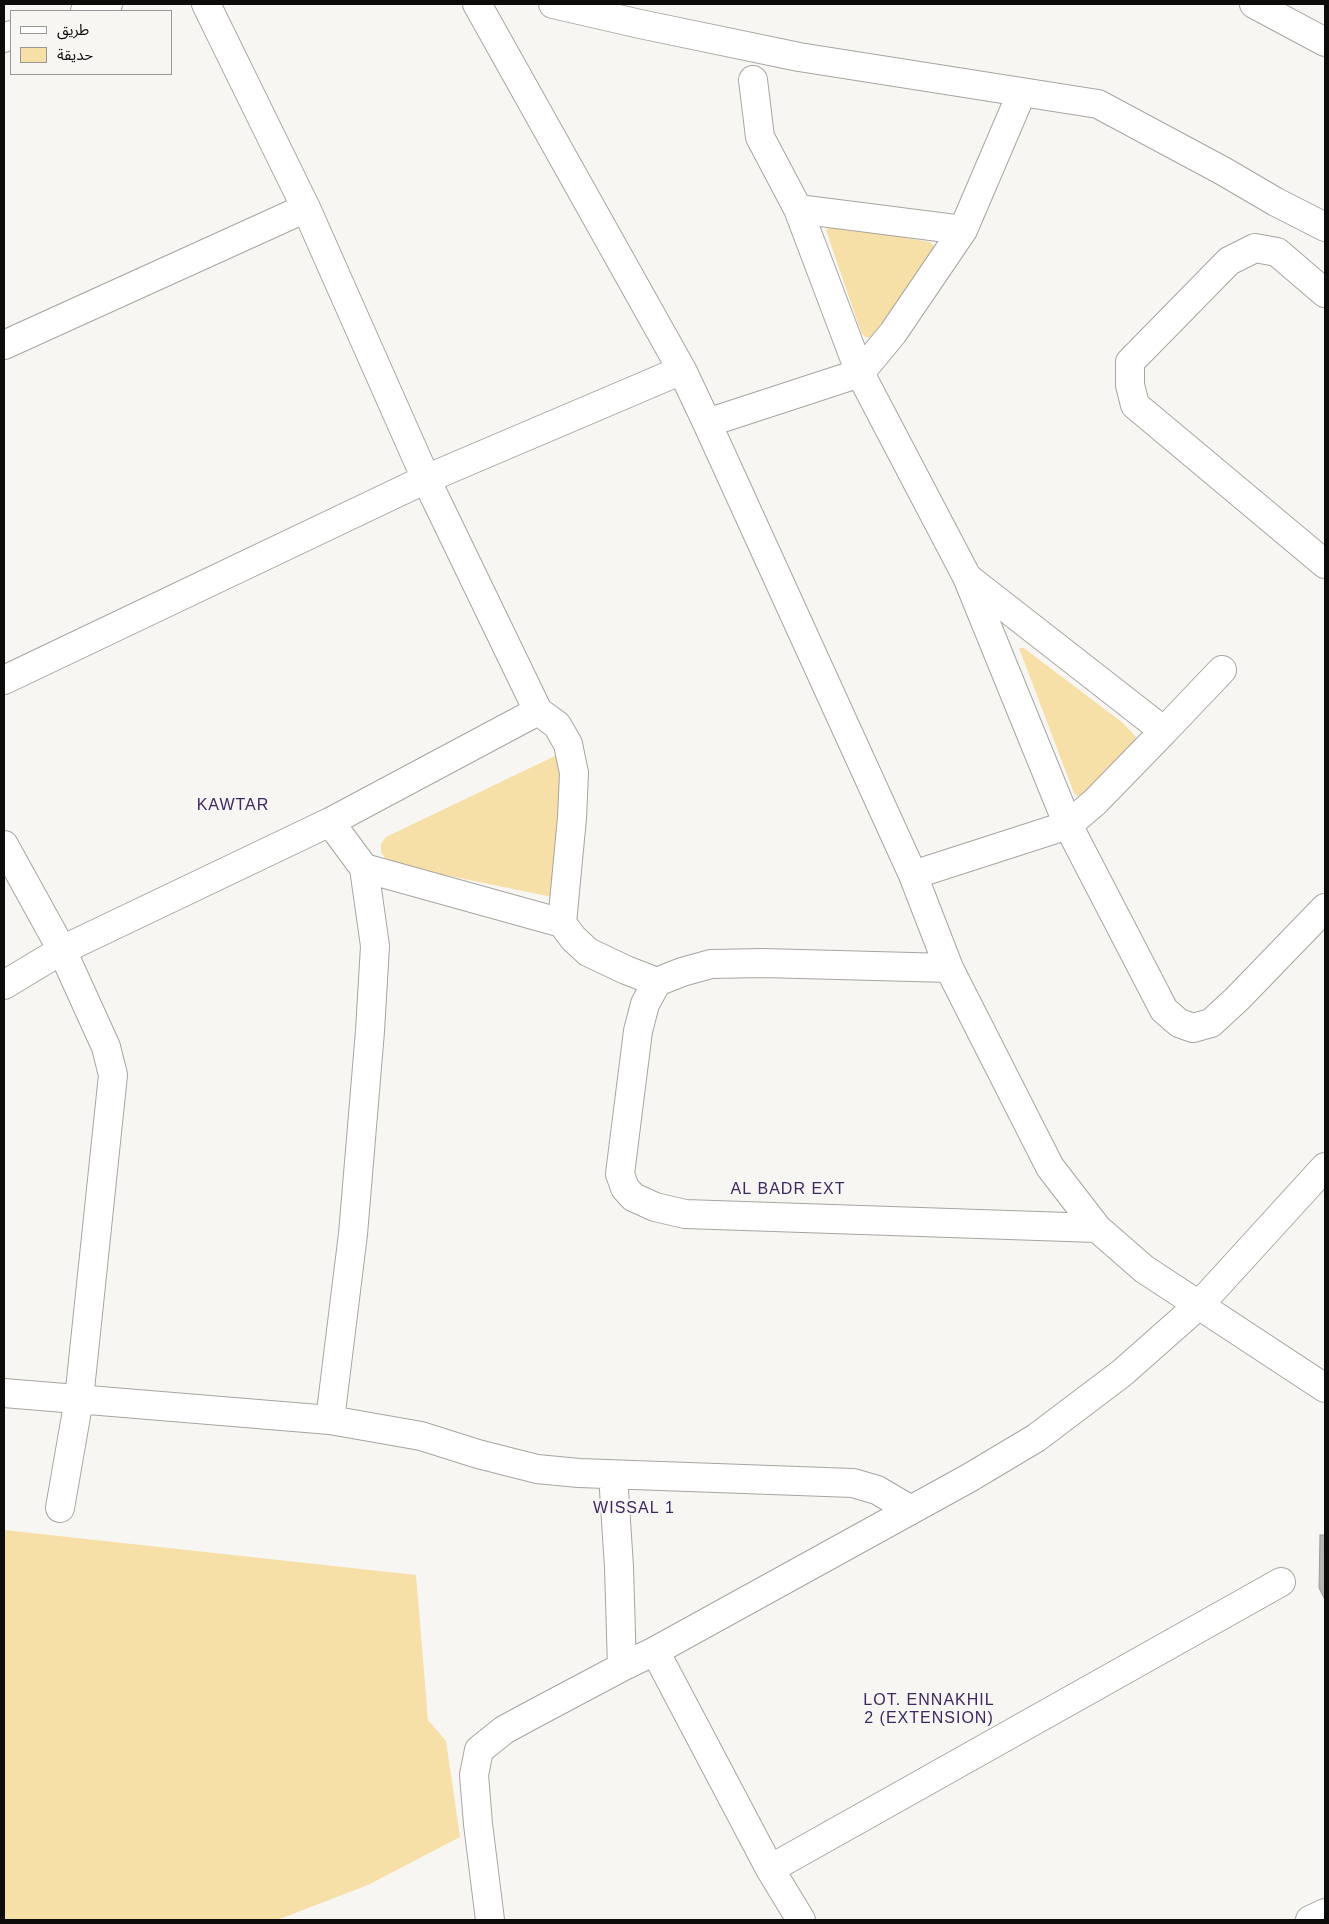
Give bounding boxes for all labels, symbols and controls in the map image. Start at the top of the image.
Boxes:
legend [10,10,172,75]
text: طريق [57,21,89,38]
text: حديقة [57,46,93,63]
district label: KAWTAR [196,796,270,816]
district label: AL BADR EXT [729,1180,847,1200]
district label: WISSAL 1 [592,1499,676,1519]
district label: LOT. ENNAKHIL 2 (EXTENSION) [862,1691,996,1729]

